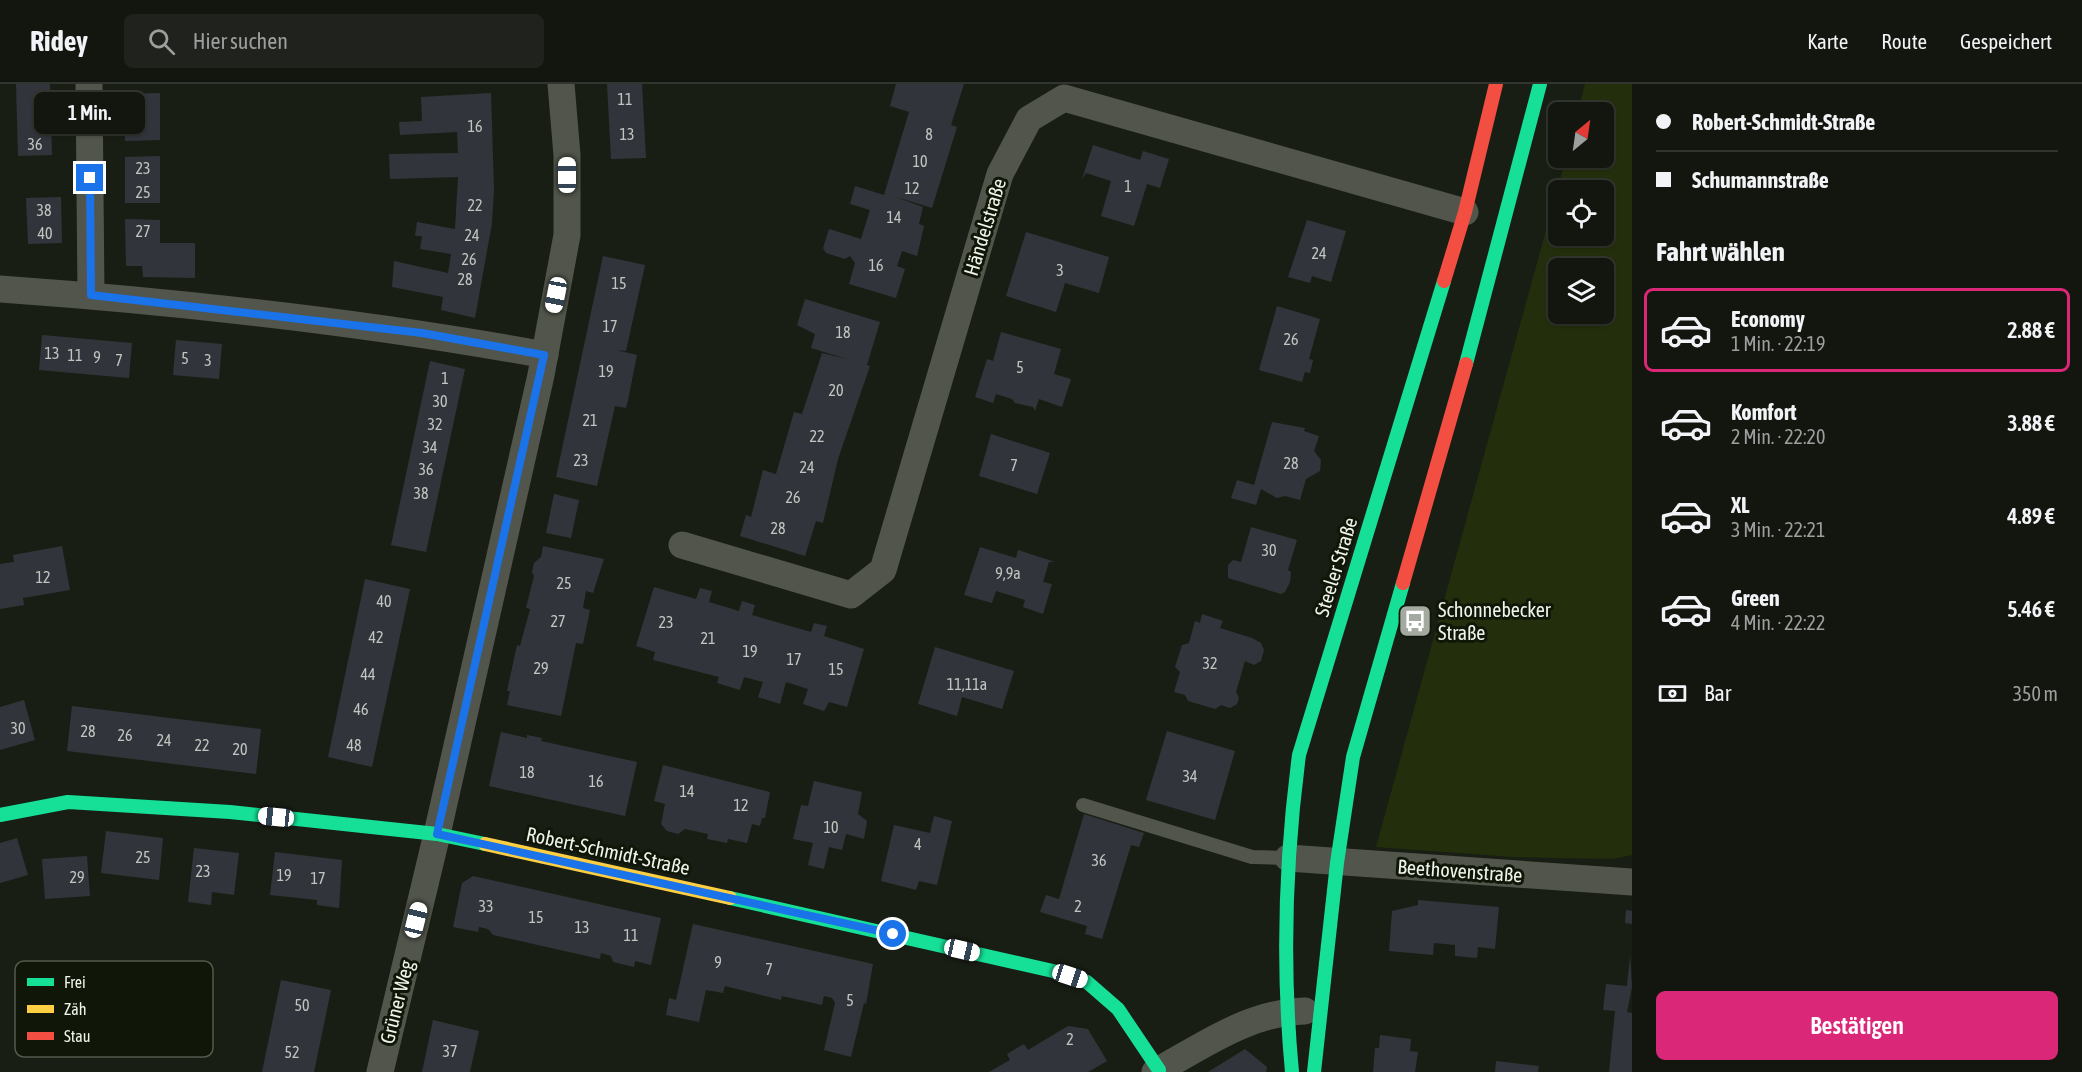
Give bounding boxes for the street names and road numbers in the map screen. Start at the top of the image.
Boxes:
street label: Händelstraße [959,175,1010,278]
street label: Steeler Straße [1310,515,1361,619]
street label: Robert-Schmidt-Straße [524,822,692,879]
street label: Beethovenstraße [1397,855,1523,886]
street label: Grüner Weg [375,957,418,1046]

